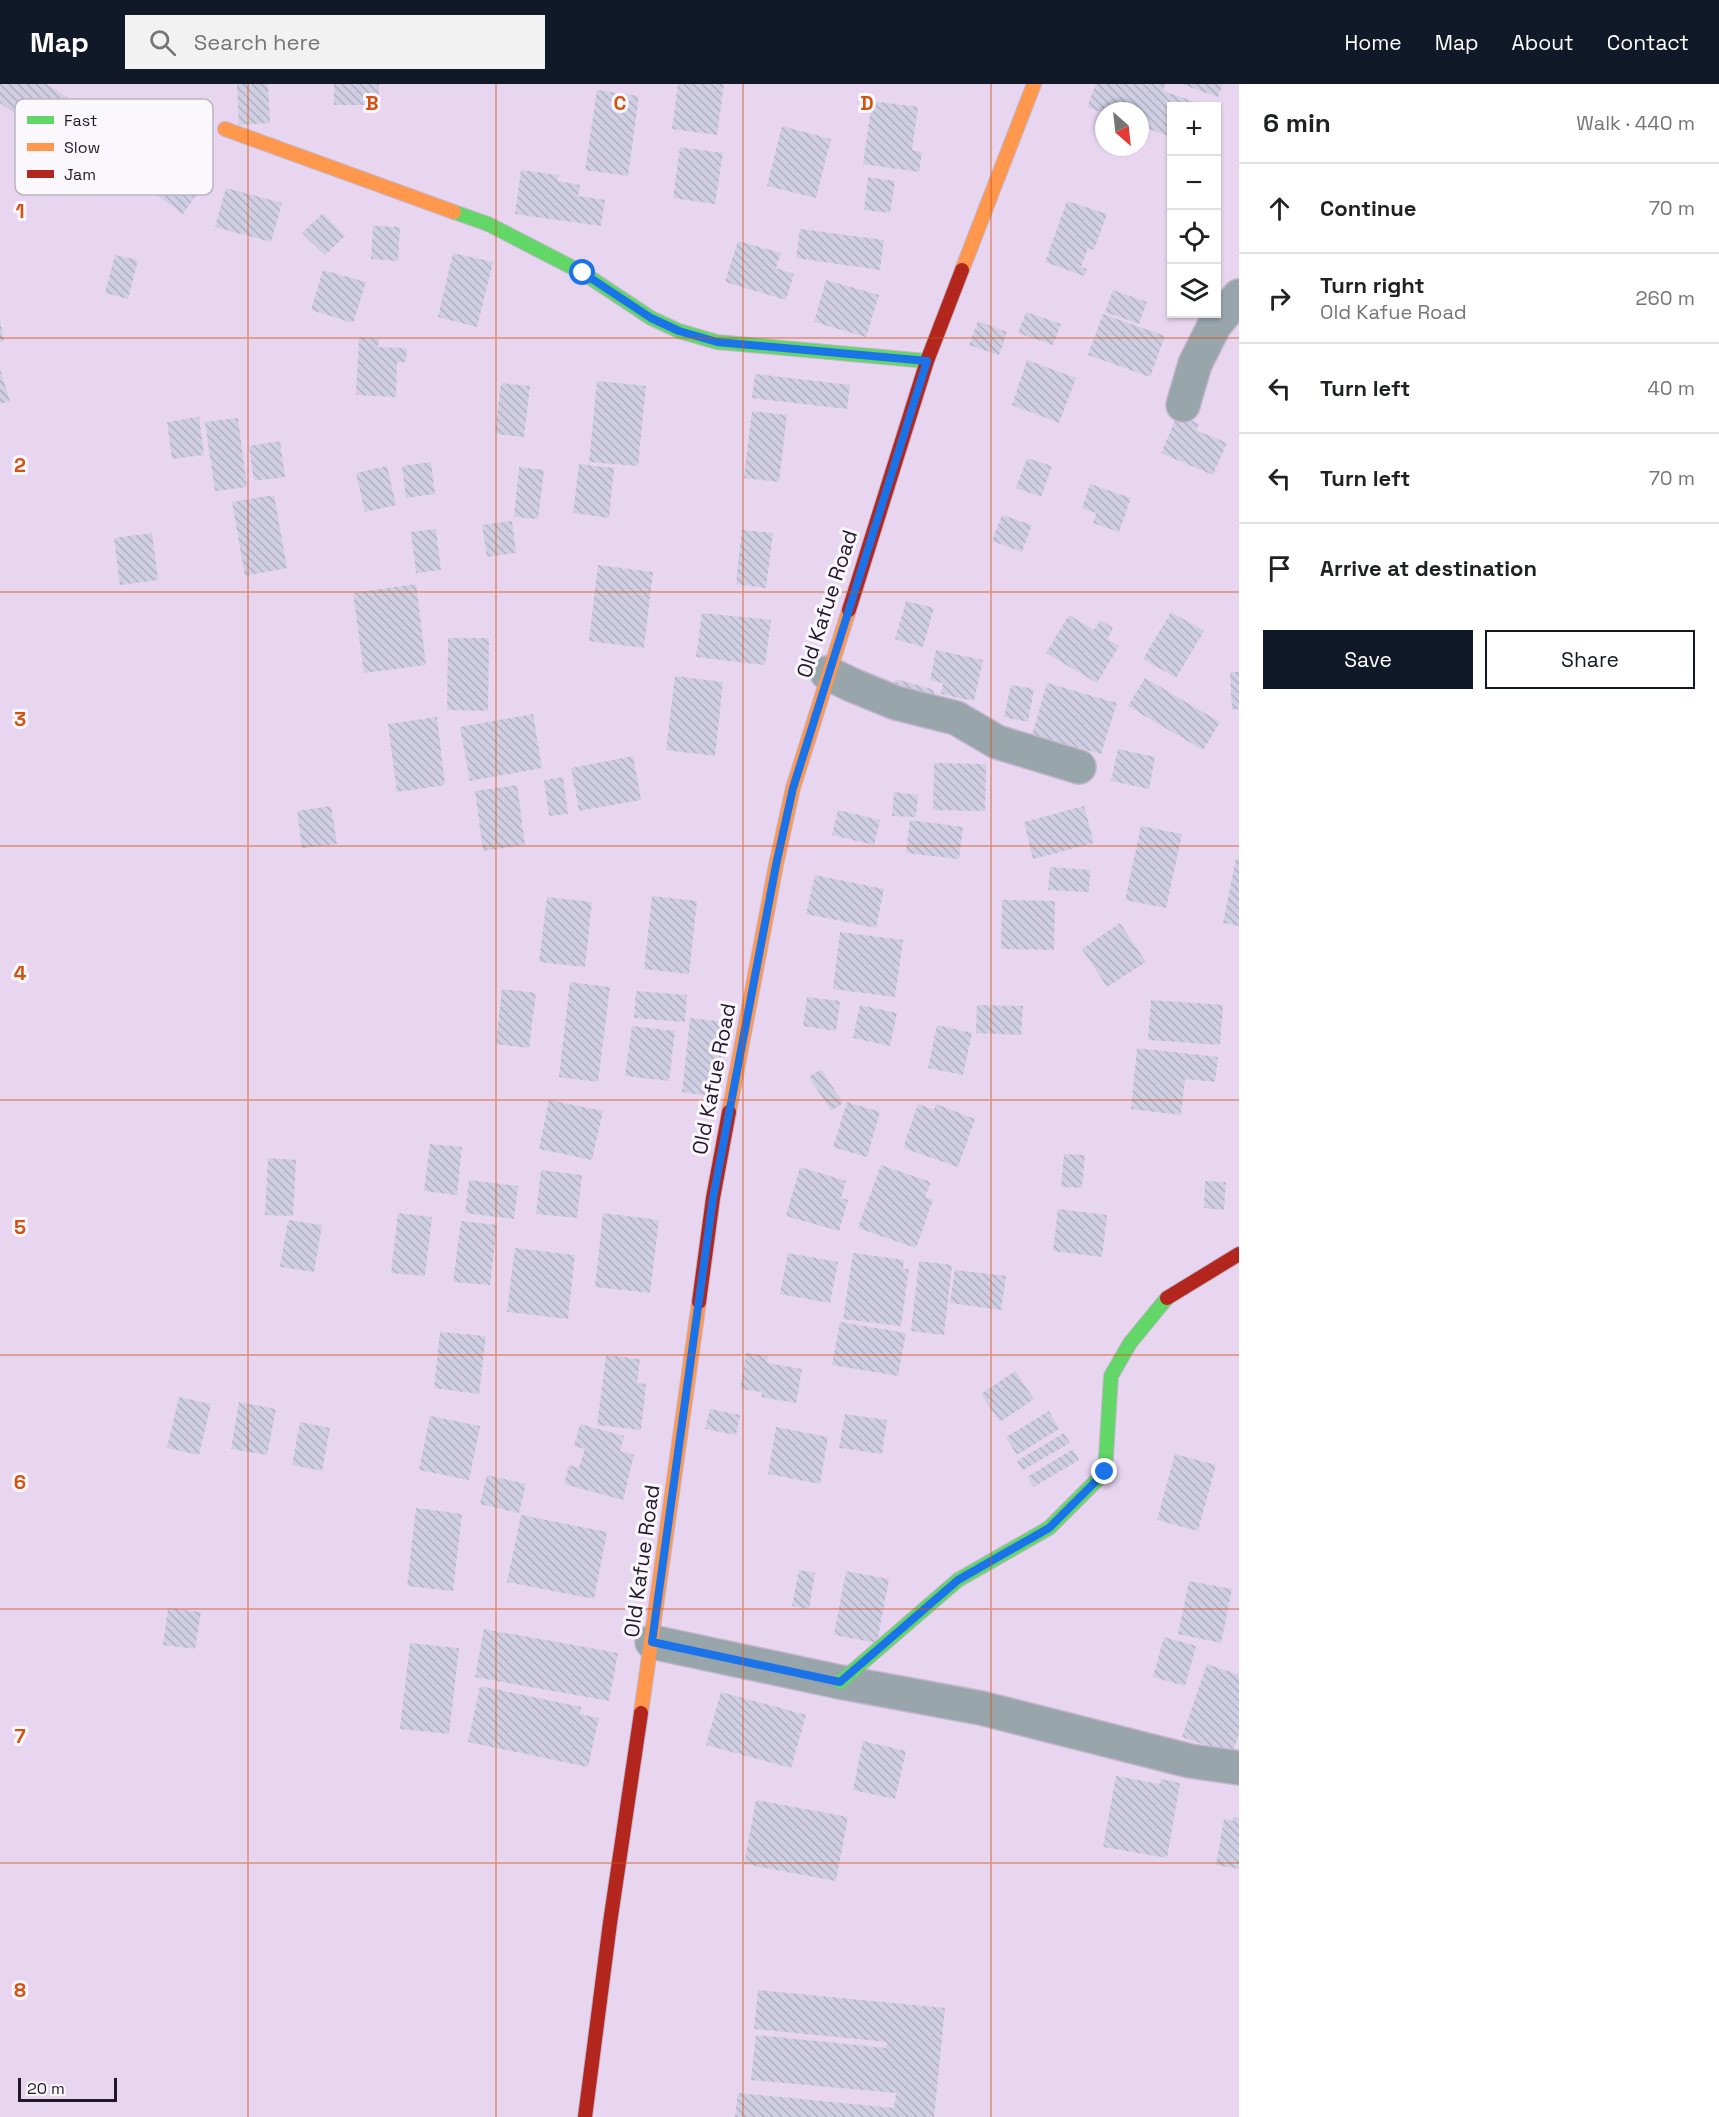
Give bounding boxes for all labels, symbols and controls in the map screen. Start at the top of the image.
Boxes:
search box [125,15,545,69]
text: Map [30,24,89,60]
icon: search [146,26,179,59]
text: Search here [194,28,321,56]
text: Home [1344,29,1402,56]
text: Map [1435,29,1479,56]
text: About [1512,29,1574,56]
text: Contact [1607,29,1689,56]
text: B [365,90,379,116]
text: C [614,90,627,116]
text: D [860,90,874,116]
legend [15,99,213,195]
north arrow [1095,102,1149,156]
map controls [1167,102,1221,318]
button: + [1167,102,1221,156]
text: 6 min [1263,106,1331,140]
text: Fast [64,110,97,131]
text: Walk · 440 m [1576,110,1695,136]
text: Slow [64,137,100,158]
button: − [1167,156,1221,210]
text: Jam [64,164,96,185]
icon: ahead [1263,192,1296,225]
text: Continue [1320,194,1416,222]
text: 70 m [1649,195,1695,221]
text: 1 [15,198,25,224]
button: locate [1167,210,1221,264]
route start [569,259,595,285]
button: layers [1167,264,1221,318]
text: Turn right [1320,271,1425,299]
icon: right [1263,282,1296,315]
text: 260 m [1636,285,1695,311]
text: Old Kafue Road [1320,299,1467,325]
icon: left [1263,372,1296,405]
text: Turn left [1320,374,1410,402]
text: 40 m [1647,375,1695,401]
text: 2 [14,452,26,478]
icon: left [1263,462,1296,495]
text: Turn left [1320,464,1410,492]
text: 70 m [1649,465,1695,491]
street label: Old Kafue Road [790,527,863,681]
icon: arrive [1263,552,1296,585]
text: Arrive at destination [1320,554,1537,582]
button: Save [1263,630,1473,689]
button: Share [1485,630,1695,689]
text: 3 [14,706,26,732]
text: 4 [14,960,27,986]
street label: Old Kafue Road [686,1001,741,1157]
text: 5 [14,1214,26,1240]
route end [1091,1458,1117,1484]
text: 6 [14,1469,26,1495]
street label: Old Kafue Road [617,1483,666,1639]
text: 7 [14,1723,26,1749]
text: 8 [14,1977,26,2003]
scale bar [18,2075,117,2102]
text: 20 m [27,2078,65,2099]

